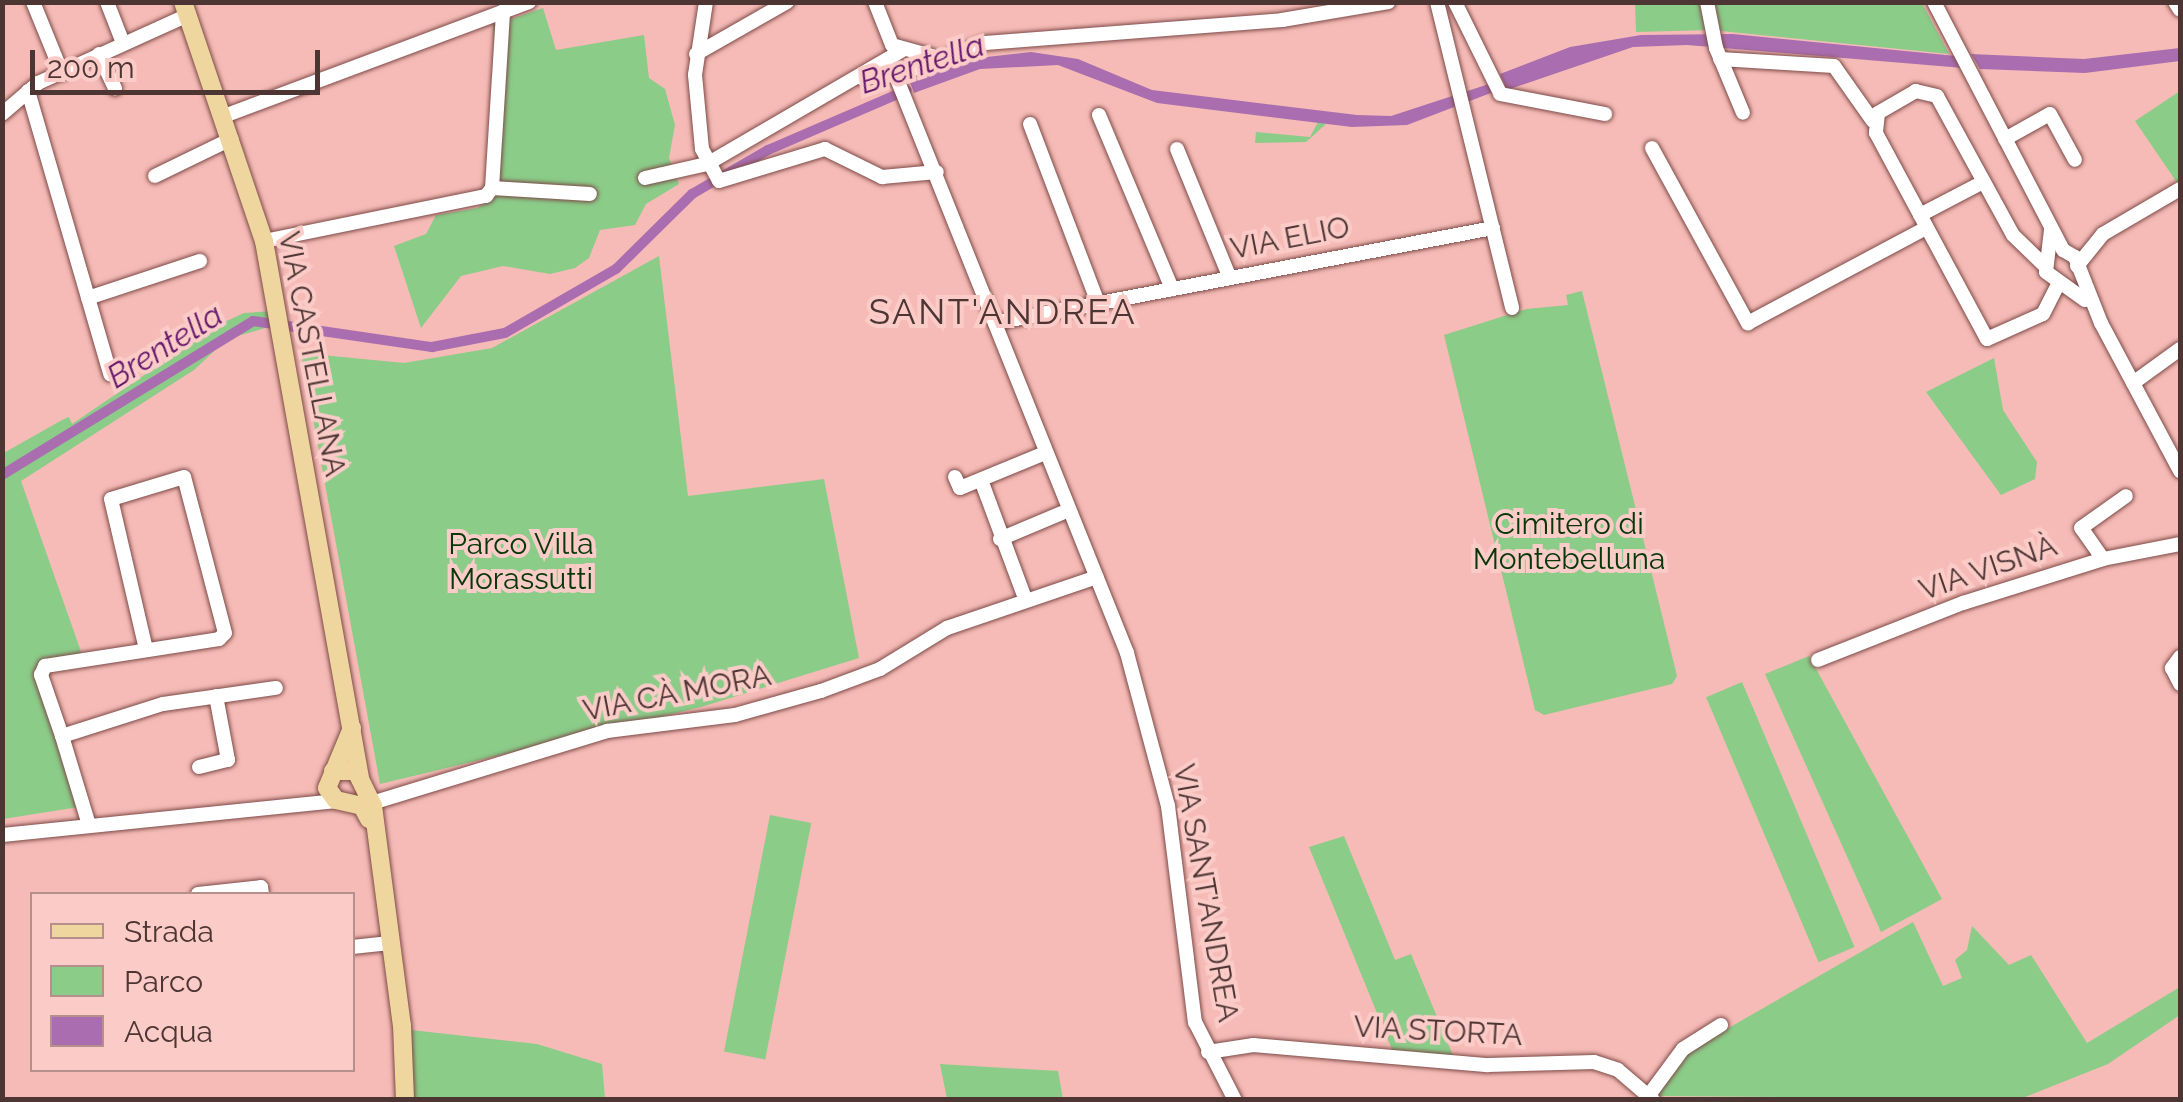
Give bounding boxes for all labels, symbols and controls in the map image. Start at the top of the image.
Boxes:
water label: Brentella [855,26,989,102]
scale bar [35,30,325,92]
text: 200 m [47,50,135,85]
street label: VIA ELIO [1227,209,1353,267]
street label: VIA CASTELLANA [271,228,353,480]
district label: SANT'ANDREA [869,291,1137,333]
water label: Brentella [100,296,230,396]
park label: Cimitero di Montebelluna [1473,506,1665,576]
park label: Parco Villa Morassutti [448,526,594,596]
street label: VIA VISNÀ [1913,527,2063,609]
street label: VIA CÀ MORA [579,657,775,729]
street label: VIA SANT'ANDREA [1166,761,1246,1025]
legend [30,892,355,1072]
text: Strada [124,914,214,949]
text: Parco [124,964,203,999]
street label: VIA STORTA [1352,1009,1524,1053]
text: Acqua [124,1014,213,1049]

